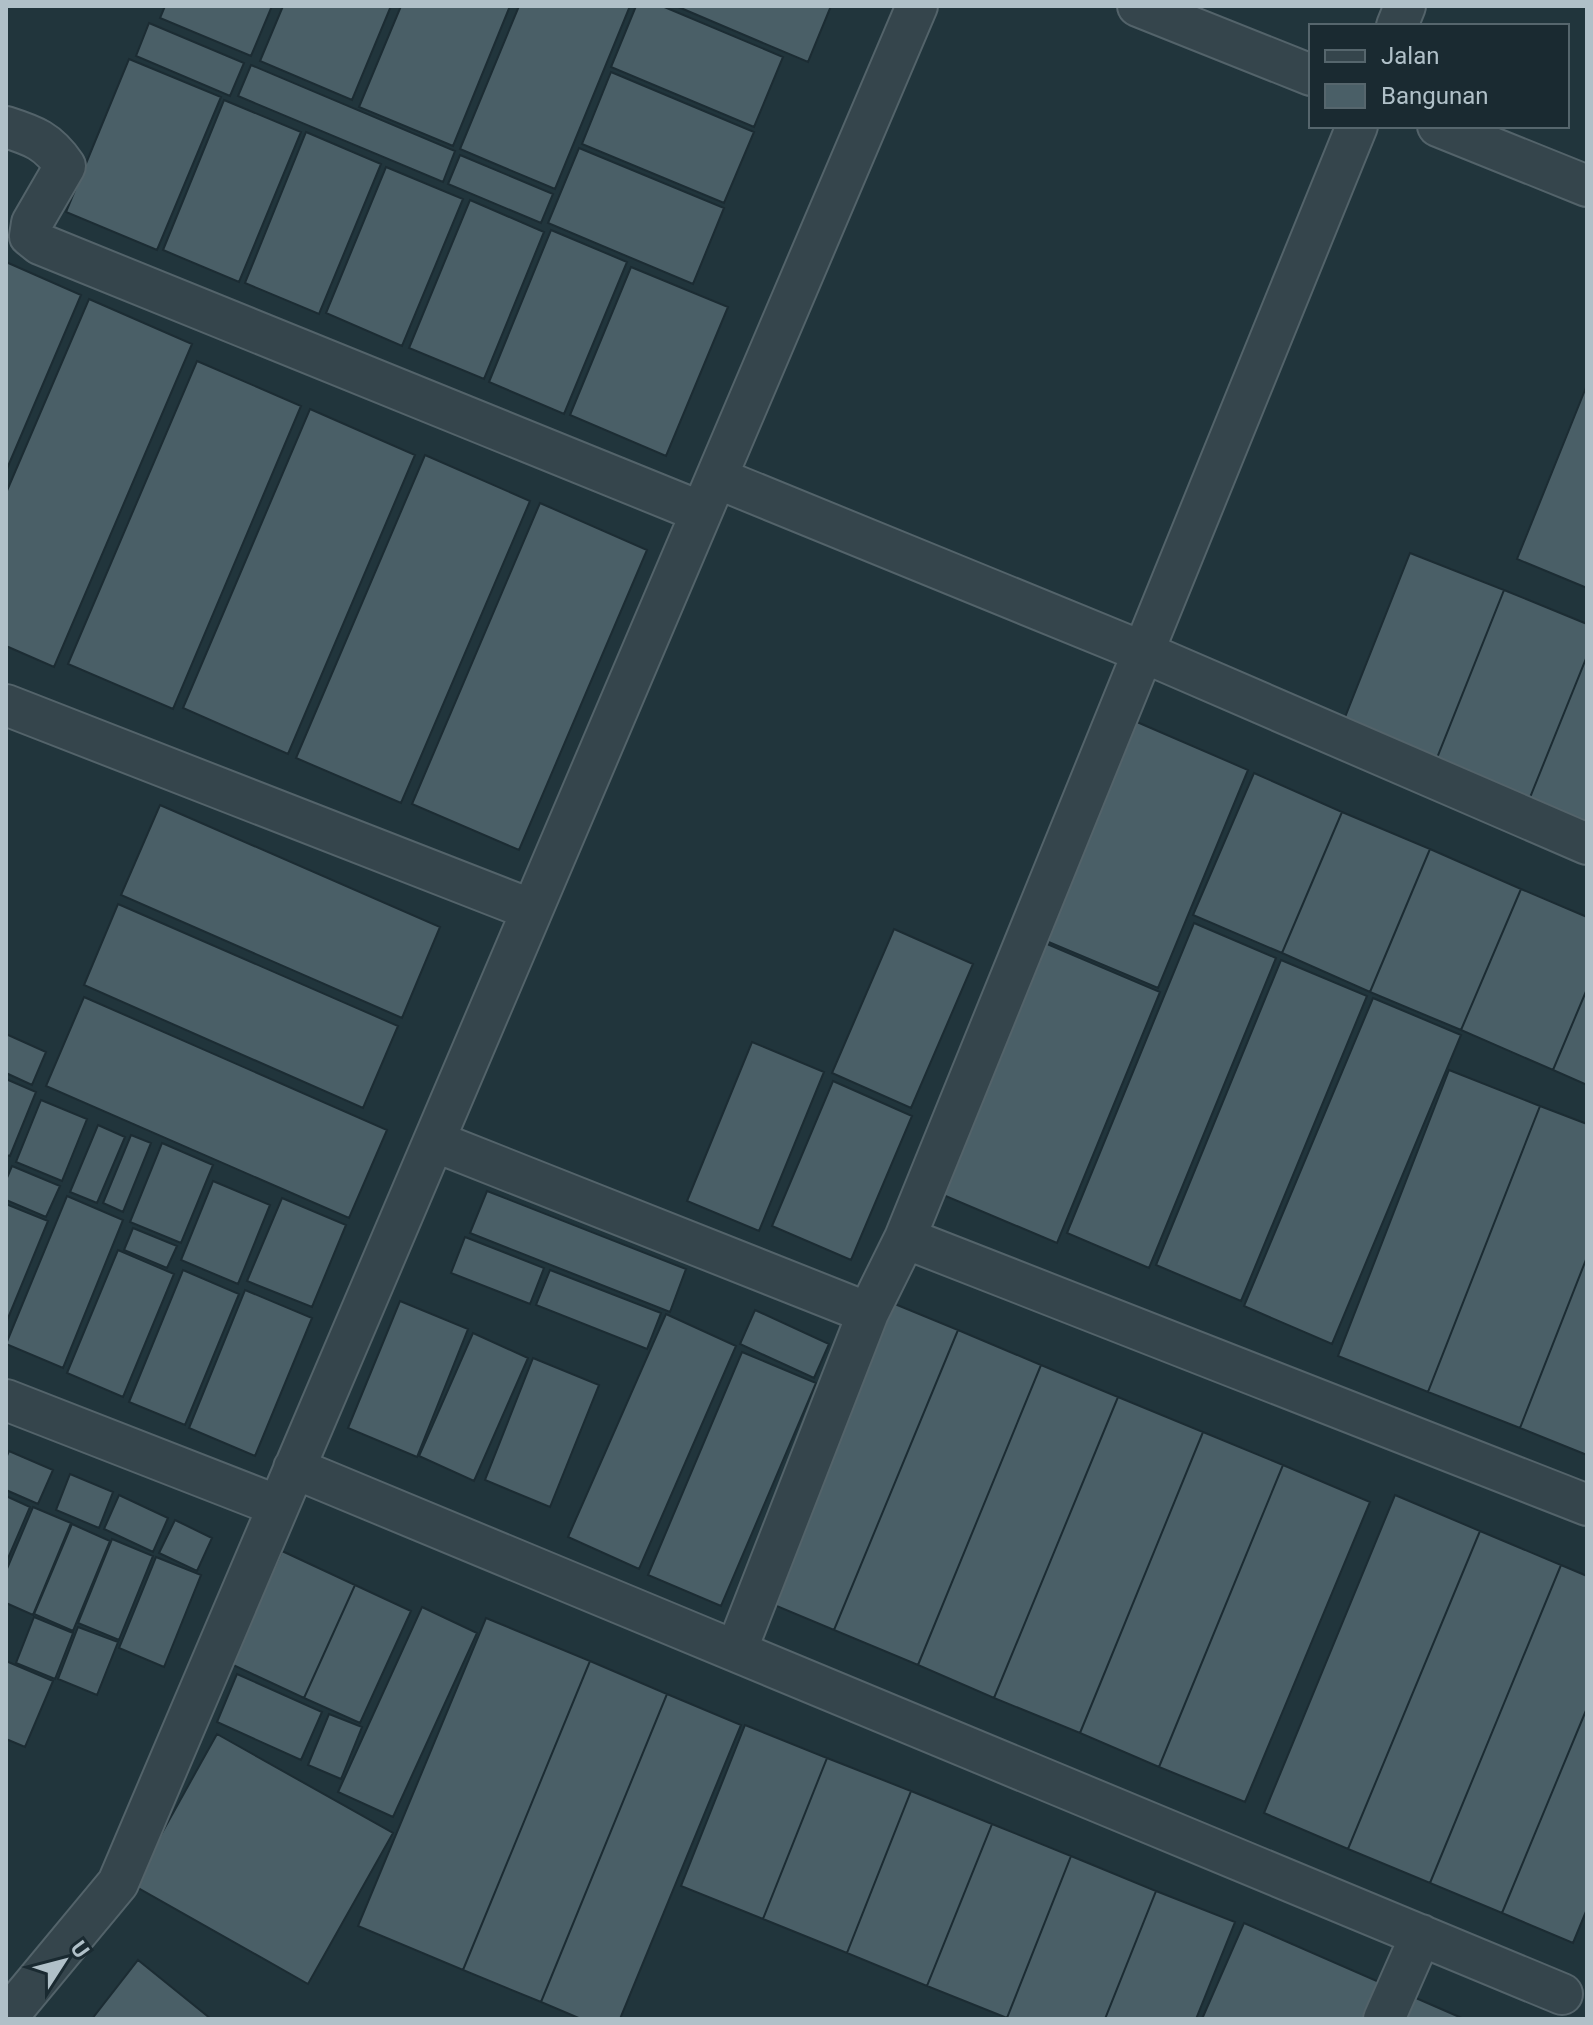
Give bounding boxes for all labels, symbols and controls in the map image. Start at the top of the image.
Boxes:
legend [1309,24,1569,128]
text: Jalan [1381,42,1439,70]
text: Bangunan [1381,82,1489,110]
north arrow [24,1921,104,2001]
text: U [65,1936,94,1963]

